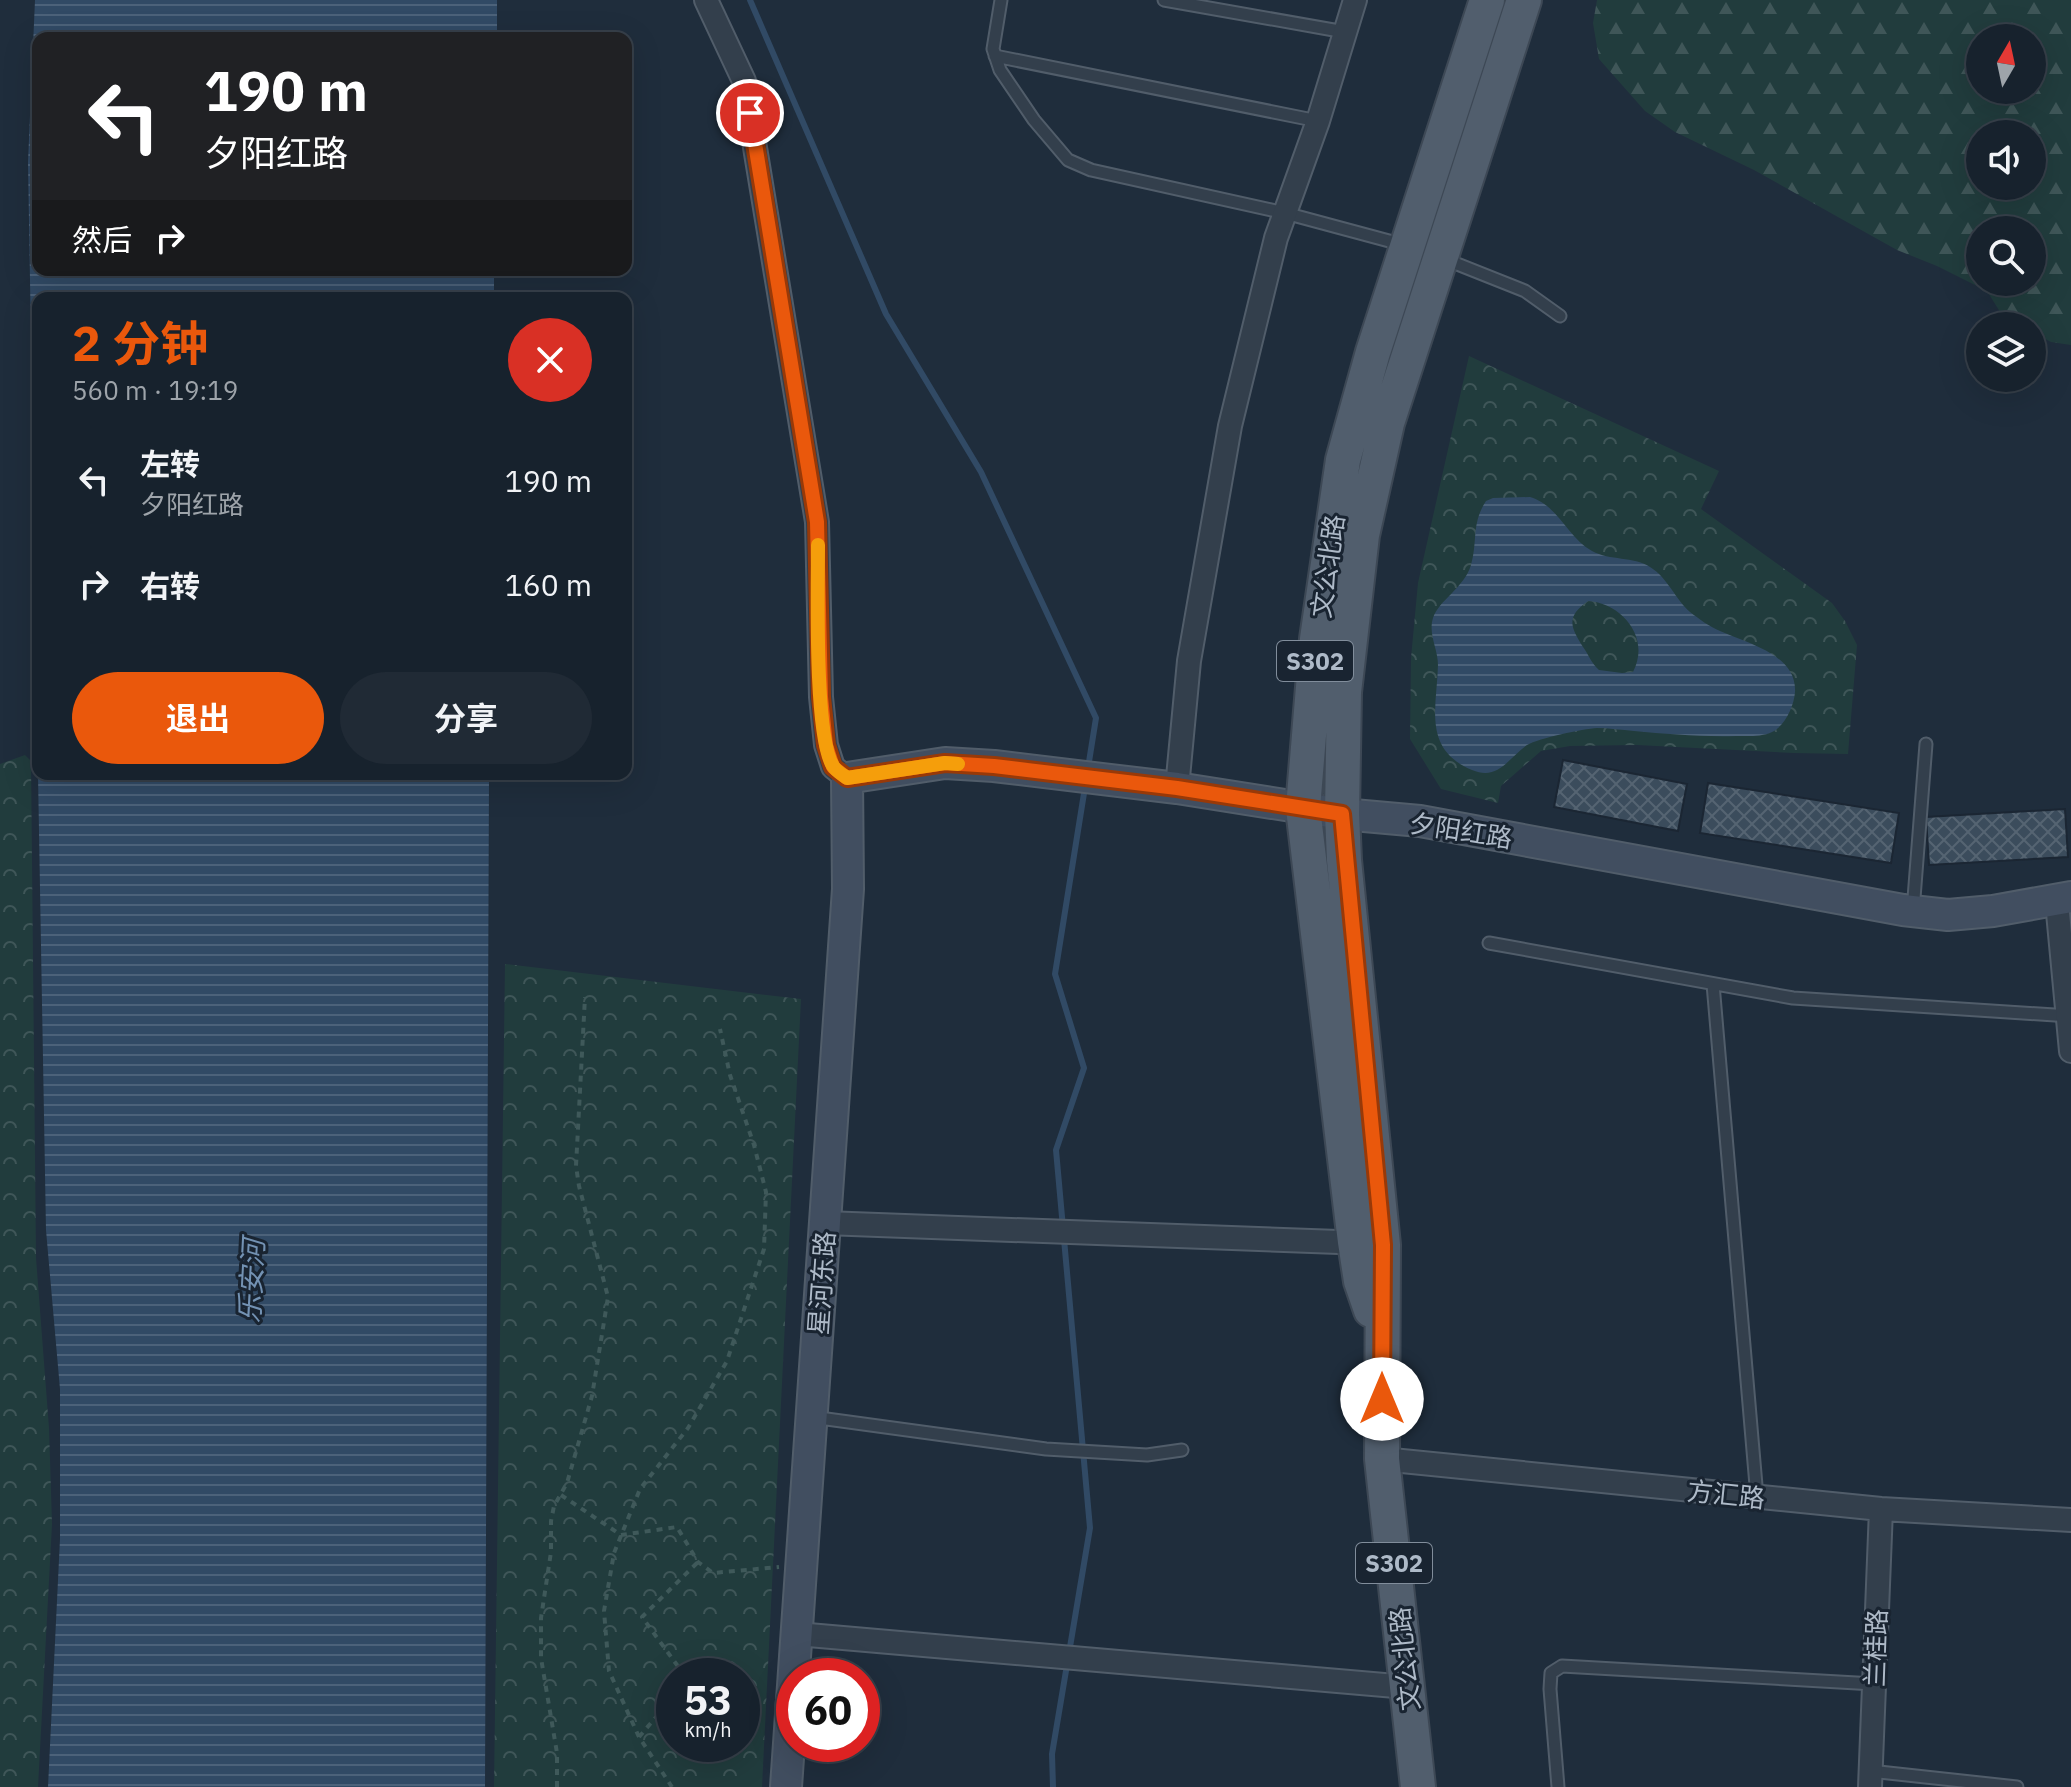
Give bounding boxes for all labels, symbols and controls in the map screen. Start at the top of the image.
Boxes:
north arrow [1966,24,2046,104]
map controls [1966,24,2046,392]
text: 190 m [204,54,368,126]
icon: left [72,64,176,168]
pin [716,79,784,147]
icon: arrive [728,91,772,135]
button: sound [1966,120,2046,200]
text: 夕阳红路 [204,129,348,176]
icon: right [148,216,192,260]
button: search [1966,216,2046,296]
text: 然后 [72,220,132,259]
text: 2 分钟 [72,312,208,374]
button: layers [1966,312,2046,392]
button: close [508,318,592,402]
text: 560 m · 19:19 [72,373,238,407]
text: 左转 [140,444,200,483]
icon: left [72,458,116,502]
text: 190 m [505,461,592,500]
text: 夕阳红路 [140,487,244,521]
street label: 文公北路 [1303,512,1351,620]
icon: right [72,562,116,606]
text: 160 m [505,565,592,604]
text: 右转 [140,566,200,605]
road number: S302 [1277,641,1353,681]
button: 退出 [72,672,324,764]
button: 分享 [340,672,592,764]
street label: 夕阳红路 [1407,805,1515,855]
street label: 星河东路 [800,1230,842,1336]
water label: 乐安河 [230,1233,272,1324]
position arrow [1340,1357,1424,1441]
street label: 方汇路 [1685,1473,1767,1515]
road number: S302 [1356,1543,1432,1583]
street label: 文公北路 [1382,1606,1426,1712]
street label: 兰桂路 [1857,1608,1893,1688]
speed limit sign: 60 [776,1658,880,1762]
text: 53 [684,1674,732,1726]
text: km/h [684,1716,732,1743]

